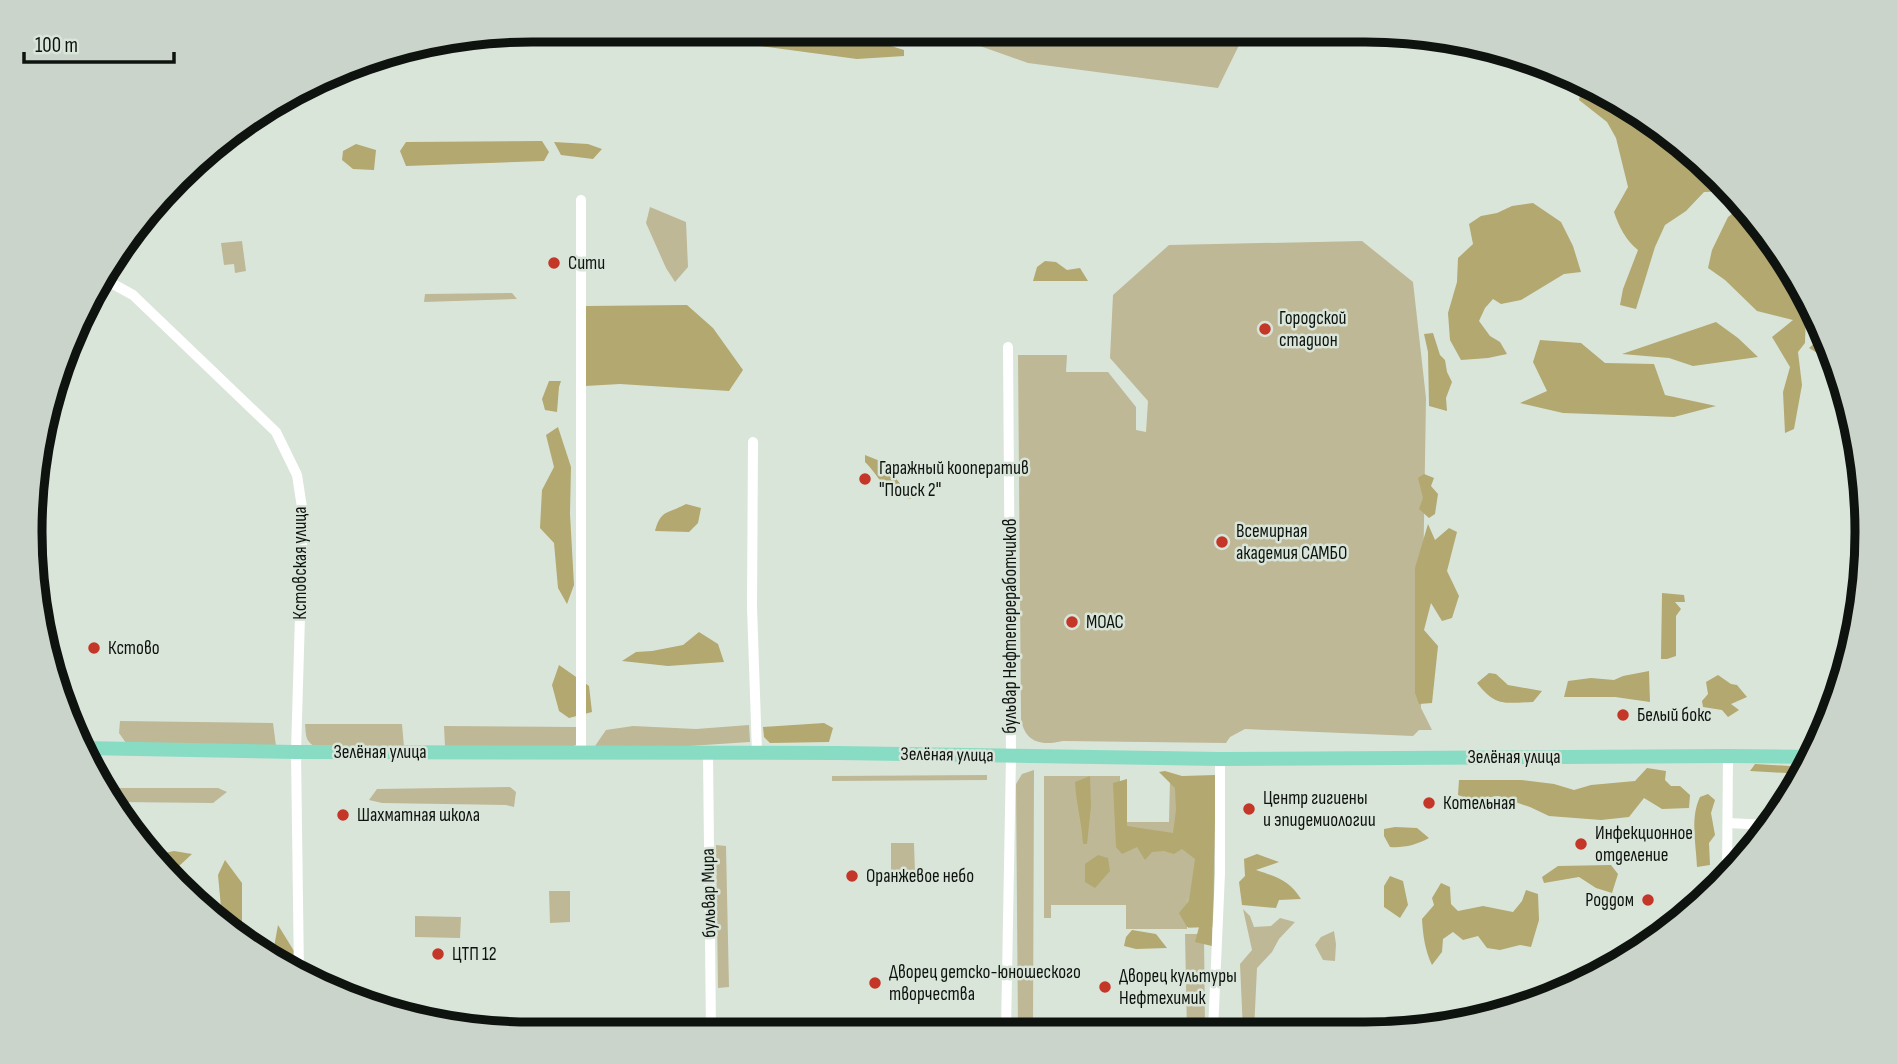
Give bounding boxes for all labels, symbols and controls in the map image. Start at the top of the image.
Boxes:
scale bar [24,21,175,65]
text: 100 m [35,33,78,58]
place label: Сити [568,252,605,275]
marker: Сити [546,255,562,271]
place label: Городской стадион [1279,307,1347,352]
marker: Городской стадион [1257,321,1273,337]
place label: Гаражный кооператив "Поиск 2" [879,457,1029,502]
marker: Гаражный кооператив "Поиск 2" [857,471,873,487]
street label: Кстовская улица [289,506,312,620]
street label: бульвар Нефтепереработчиков [999,518,1022,734]
place label: Всемирная академия САМБО [1236,520,1347,565]
marker: Всемирная академия САМБО [1214,534,1230,550]
place label: МОАС [1086,611,1124,634]
marker: МОАС [1064,614,1080,630]
place label: Кстово [108,637,160,660]
marker: Кстово [86,640,102,656]
place label: Белый бокс [1637,704,1712,727]
marker: Белый бокс [1615,707,1631,723]
street label: Зелёная улица [333,741,427,764]
street label: Зелёная улица [900,743,994,767]
street label: Зелёная улица [1467,746,1561,769]
place label: Центр гигиены и эпидемиологии [1263,787,1376,832]
place label: Котельная [1443,792,1516,815]
marker: Котельная [1421,795,1437,811]
marker: Центр гигиены и эпидемиологии [1241,801,1257,817]
place label: Шахматная школа [357,804,480,827]
marker: Шахматная школа [335,807,351,823]
place label: Инфекционное отделение [1595,822,1693,867]
marker: Инфекционное отделение [1573,836,1589,852]
street label: бульвар Мира [697,848,721,938]
place label: Оранжевое небо [866,865,974,888]
marker: Оранжевое небо [844,868,860,884]
place label: Роддом [1585,889,1634,912]
marker: Роддом [1640,892,1656,908]
place label: ЦТП 12 [452,943,497,966]
marker: ЦТП 12 [430,946,446,962]
place label: Дворец детско-юношеского творчества [889,961,1081,1006]
place label: Дворец культуры Нефтехимик [1119,965,1237,1010]
marker: Дворец детско-юношеского творчества [867,975,883,991]
marker: Дворец культуры Нефтехимик [1097,979,1113,995]

